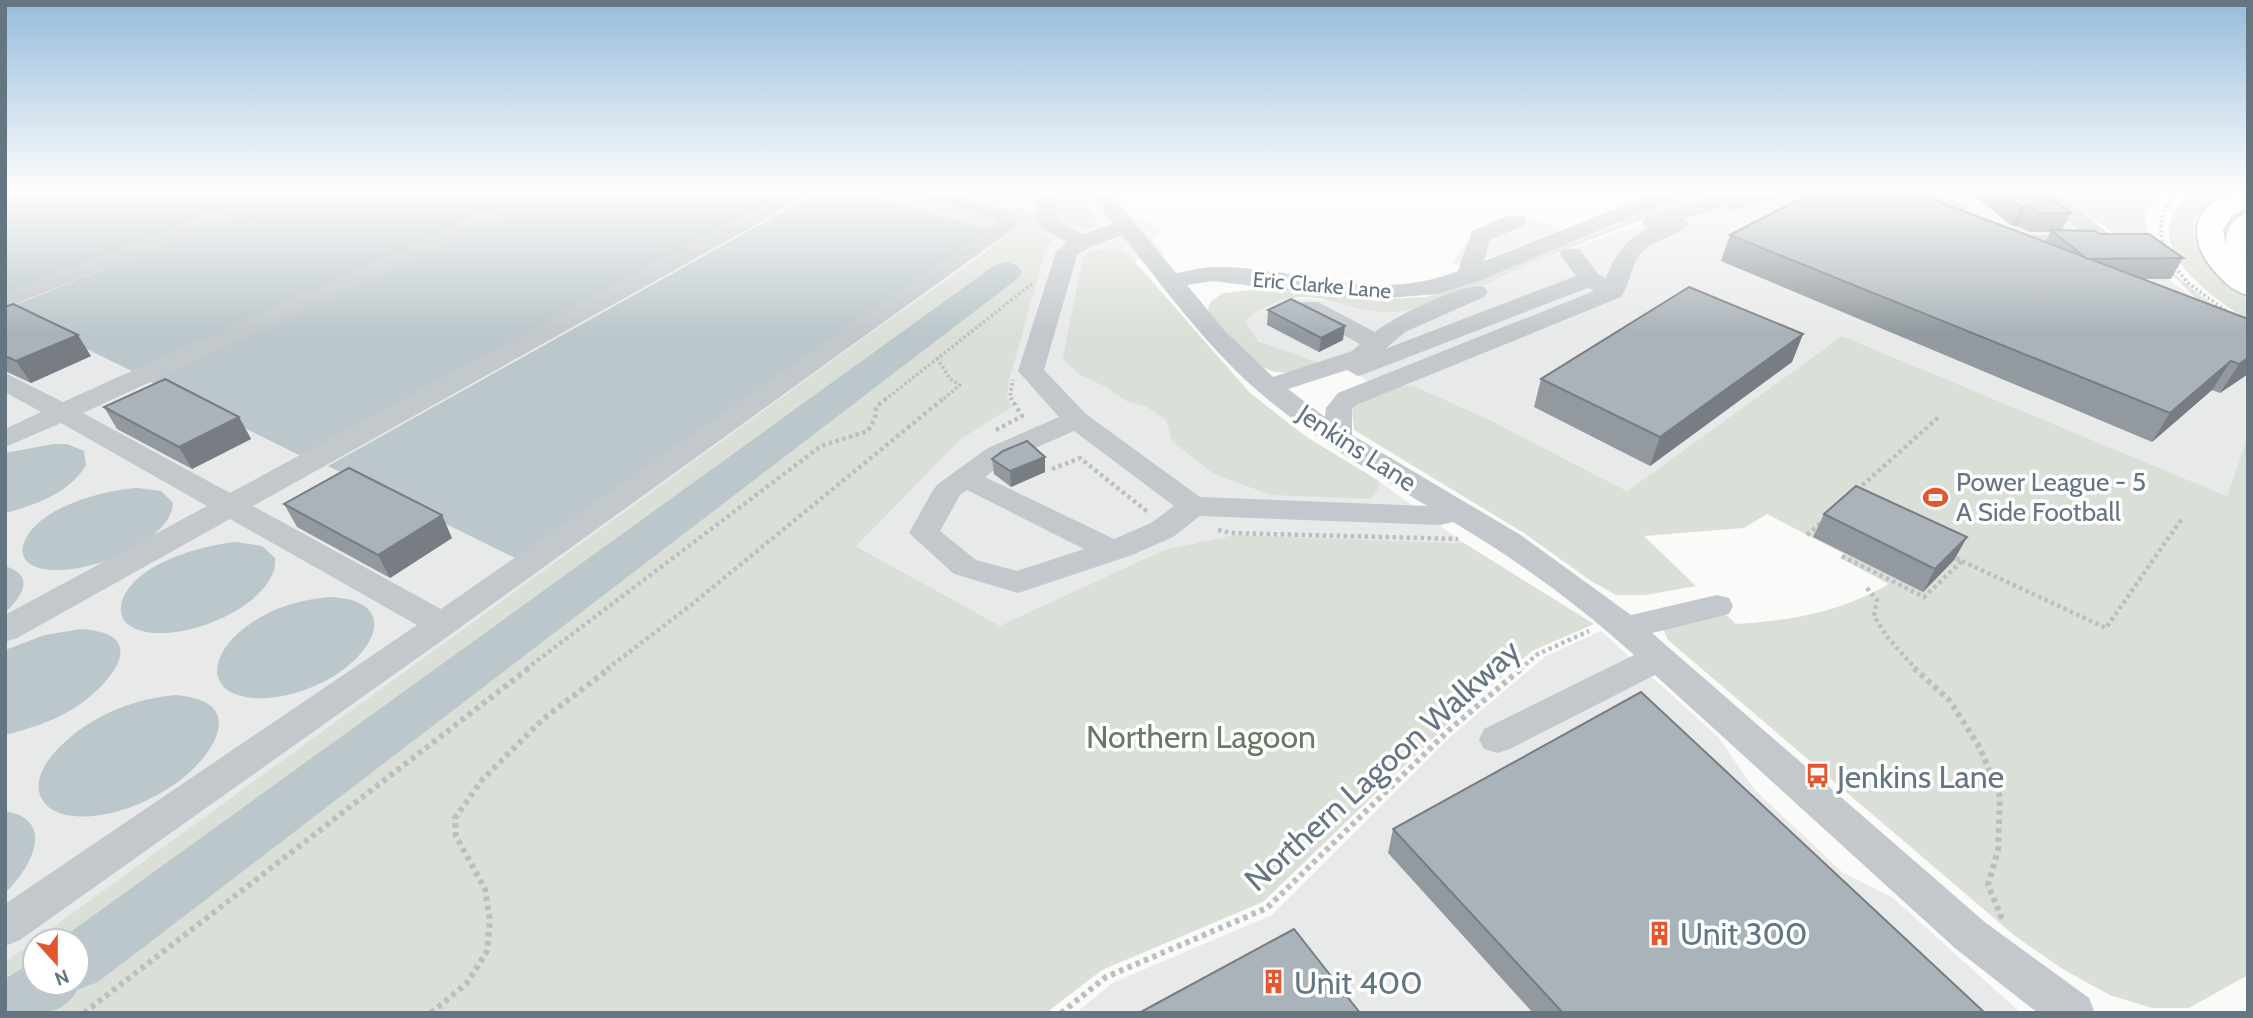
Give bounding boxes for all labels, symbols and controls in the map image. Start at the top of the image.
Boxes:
street label: Eric Clarke Lane [1252,266,1393,304]
street label: Jenkins Lane [1291,397,1423,498]
place label: Power League - 5 A Side Football [1956,466,2146,528]
sports icon: Power League - 5 A Side Football [1922,483,1950,511]
street label: Northern Lagoon Walkway [1236,631,1528,899]
park label: Northern Lagoon [1086,717,1316,756]
place label: Jenkins Lane [1836,757,2004,796]
bus stop icon: Jenkins Lane [1803,762,1831,790]
place label: Unit 300 [1680,914,1807,953]
building icon: Unit 300 [1646,919,1674,947]
north arrow [21,927,91,997]
place label: Unit 400 [1294,963,1422,1002]
text: N [52,964,72,991]
building icon: Unit 400 [1260,968,1288,996]

